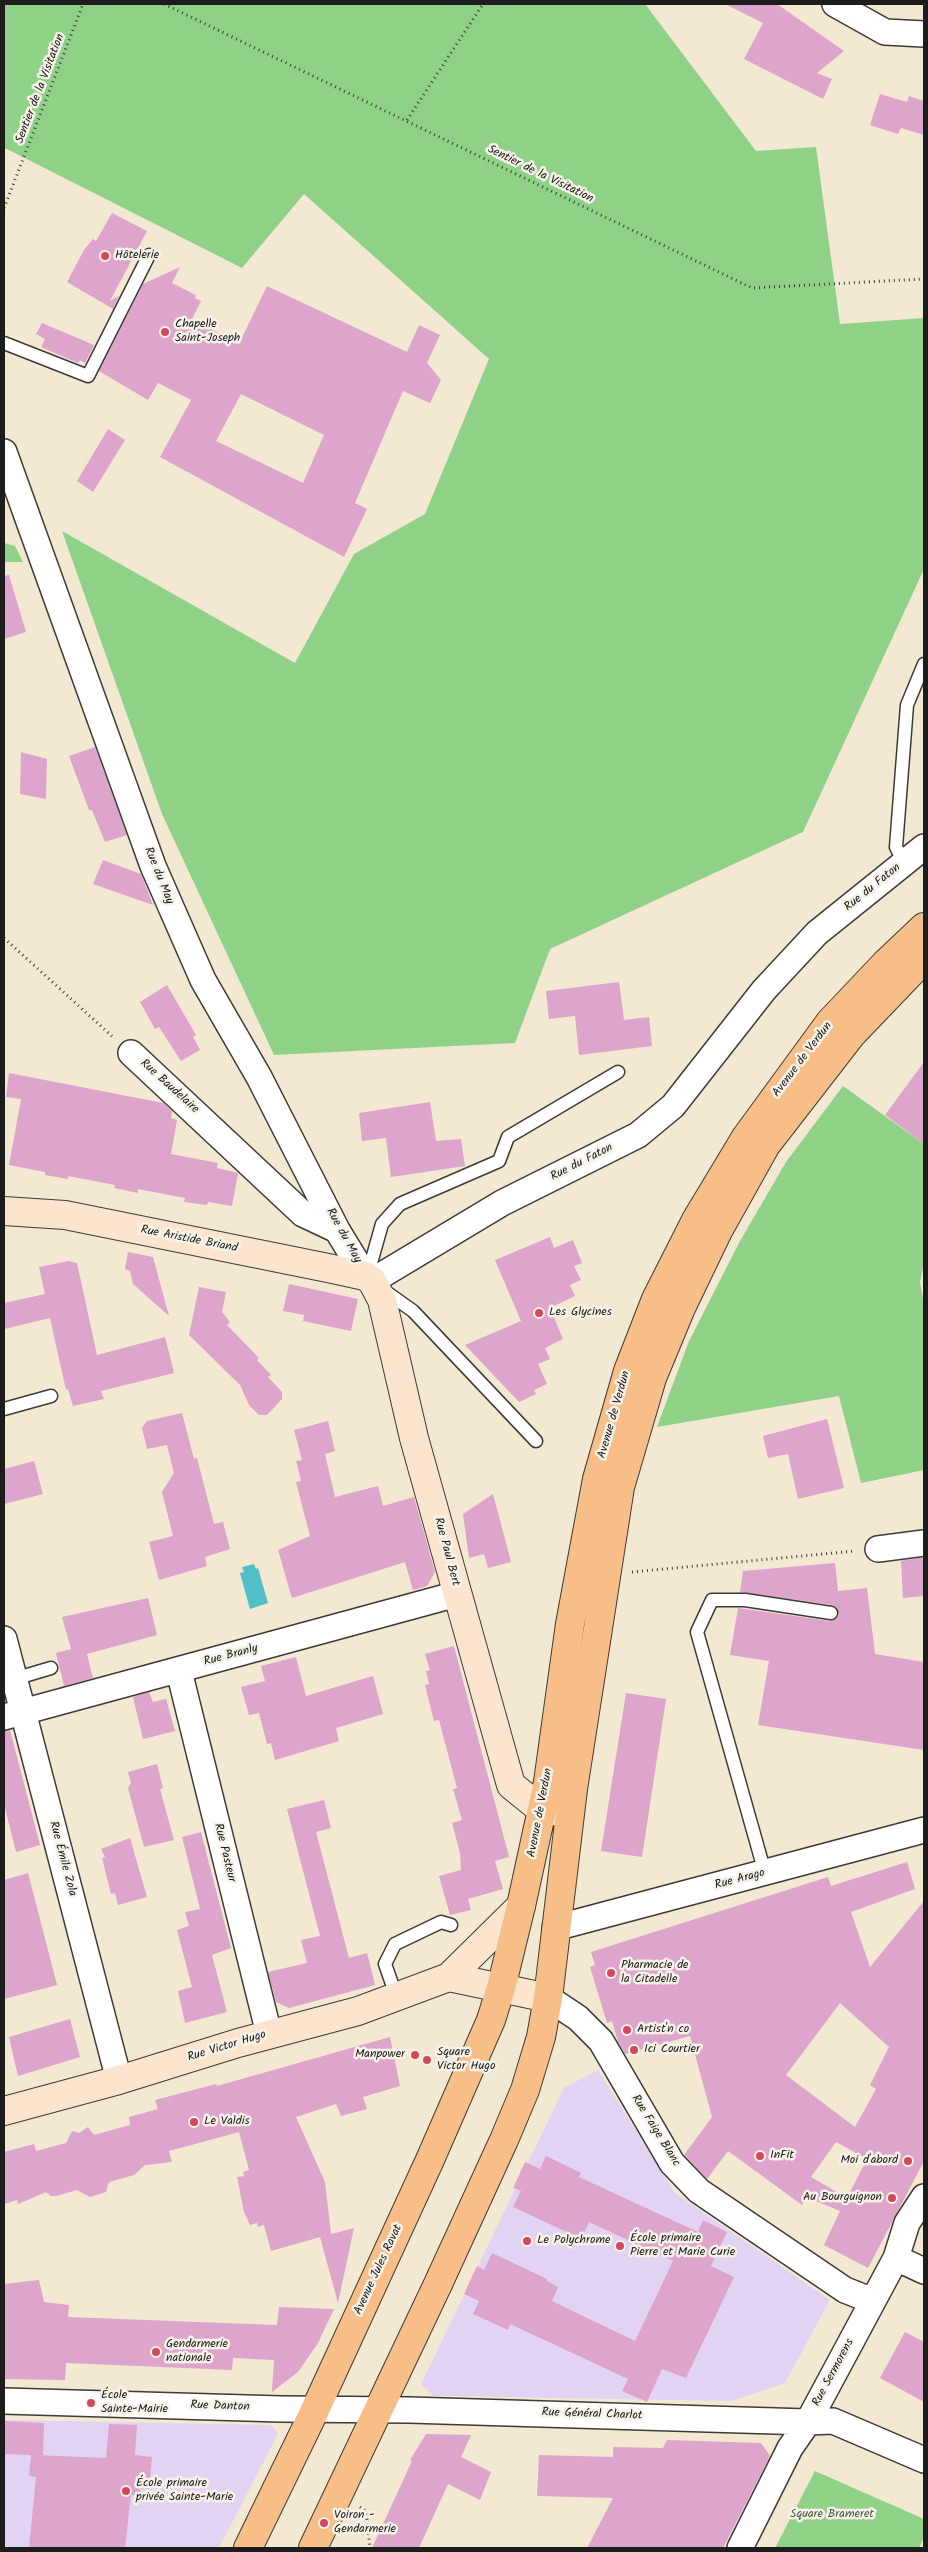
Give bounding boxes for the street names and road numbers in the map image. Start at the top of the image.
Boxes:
street label: Sentier de la Visitation [13,32,69,146]
street label: Sentier de la Visitation [485,143,595,207]
street label: Rue du May [140,845,176,907]
street label: Rue du Faton [842,861,904,915]
street label: Avenue de Verdun [770,1020,836,1100]
street label: Rue Baudelaire [137,1057,201,1117]
street label: Rue du Faton [548,1141,616,1185]
street label: Rue du May [322,1206,364,1266]
street label: Rue Aristide Briand [139,1224,239,1256]
street label: Avenue de Verdun [596,1370,634,1460]
street label: Rue Paul Bert [430,1516,462,1588]
street label: Rue Branly [202,1642,260,1670]
street label: Avenue de Verdun [525,1767,557,1859]
street label: Rue Émile Zola [45,1820,79,1898]
street label: Rue Pasteur [210,1822,238,1884]
street label: Rue Arago [713,1866,767,1894]
street label: Rue Victor Hugo [186,2028,268,2066]
street label: Rue Faige Blanc [627,2093,683,2169]
street label: Avenue Jules Ravat [352,2223,406,2317]
street label: Rue Sermorens [810,2337,858,2409]
street label: Rue Danton [190,2399,250,2415]
street label: Rue Général Charlot [541,2406,643,2424]

